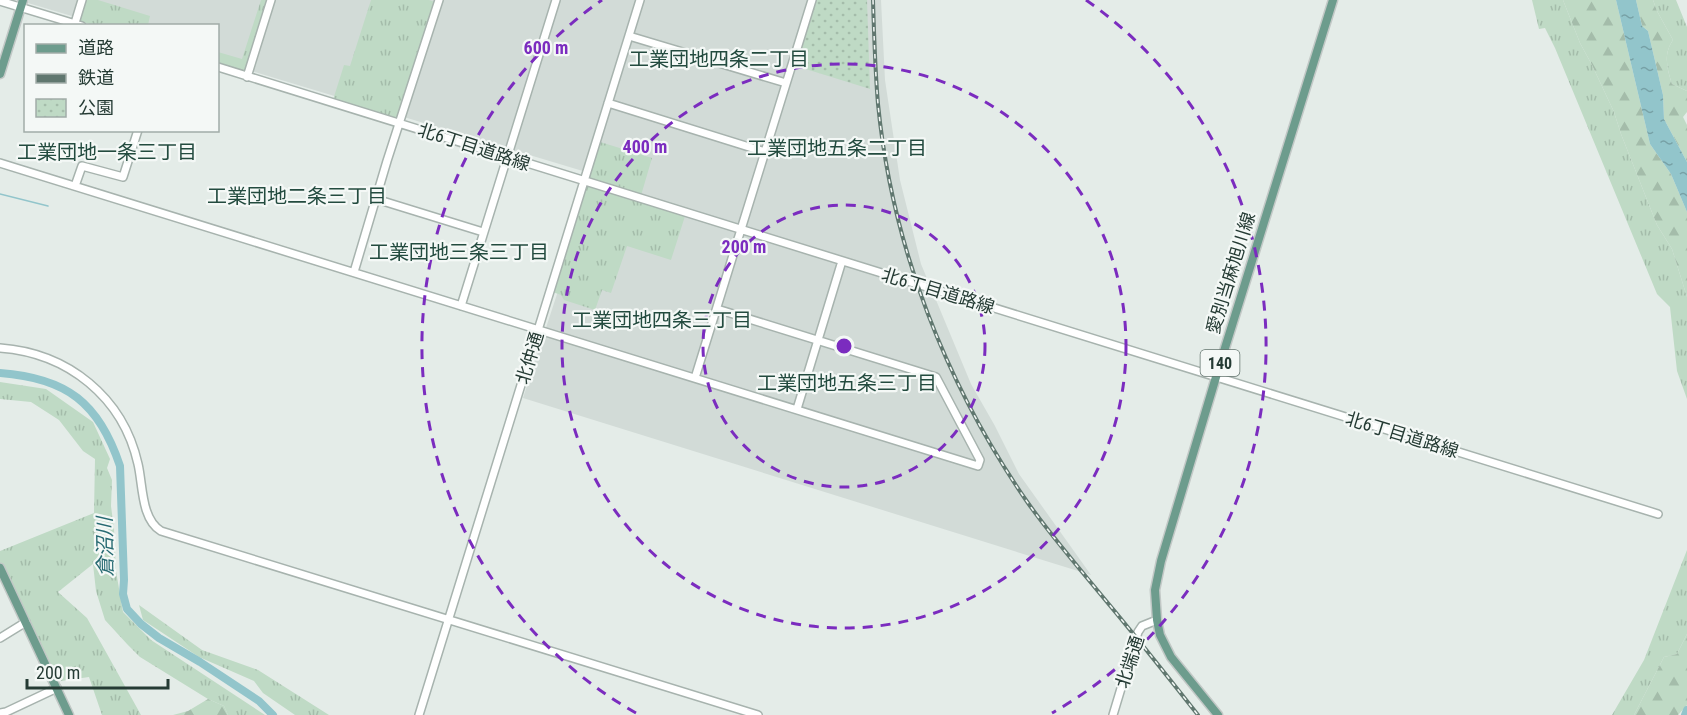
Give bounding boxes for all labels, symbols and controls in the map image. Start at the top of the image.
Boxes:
legend [24,24,219,132]
text: 道路 [78,37,114,58]
text: 600 m [524,37,568,58]
district label: 工業団地四条二丁目 [629,47,809,71]
text: 鉄道 [78,67,114,88]
text: 公園 [78,97,114,118]
street label: 北6丁目道路線 [415,118,533,175]
text: 400 m [623,136,667,157]
district label: 工業団地五条二丁目 [747,136,927,160]
district label: 工業団地一条三丁目 [17,140,197,164]
district label: 工業団地二条三丁目 [207,184,387,208]
street label: 愛別当麻旭川線 [1202,210,1259,336]
text: 200 m [722,236,766,257]
district label: 工業団地三条三丁目 [369,240,549,264]
street label: 北6丁目道路線 [879,263,997,318]
district label: 工業団地四条三丁目 [572,308,752,332]
street label: 北仲通 [512,329,547,387]
centre of rings [834,336,854,356]
road number: 140 [1200,350,1240,376]
district label: 工業団地五条三丁目 [757,371,937,395]
street label: 北6丁目道路線 [1343,407,1461,462]
water label: 倉沼川 [92,515,118,577]
street label: 北端通 [1111,633,1148,691]
scale bar [27,652,168,690]
text: 200 m [36,662,80,683]

